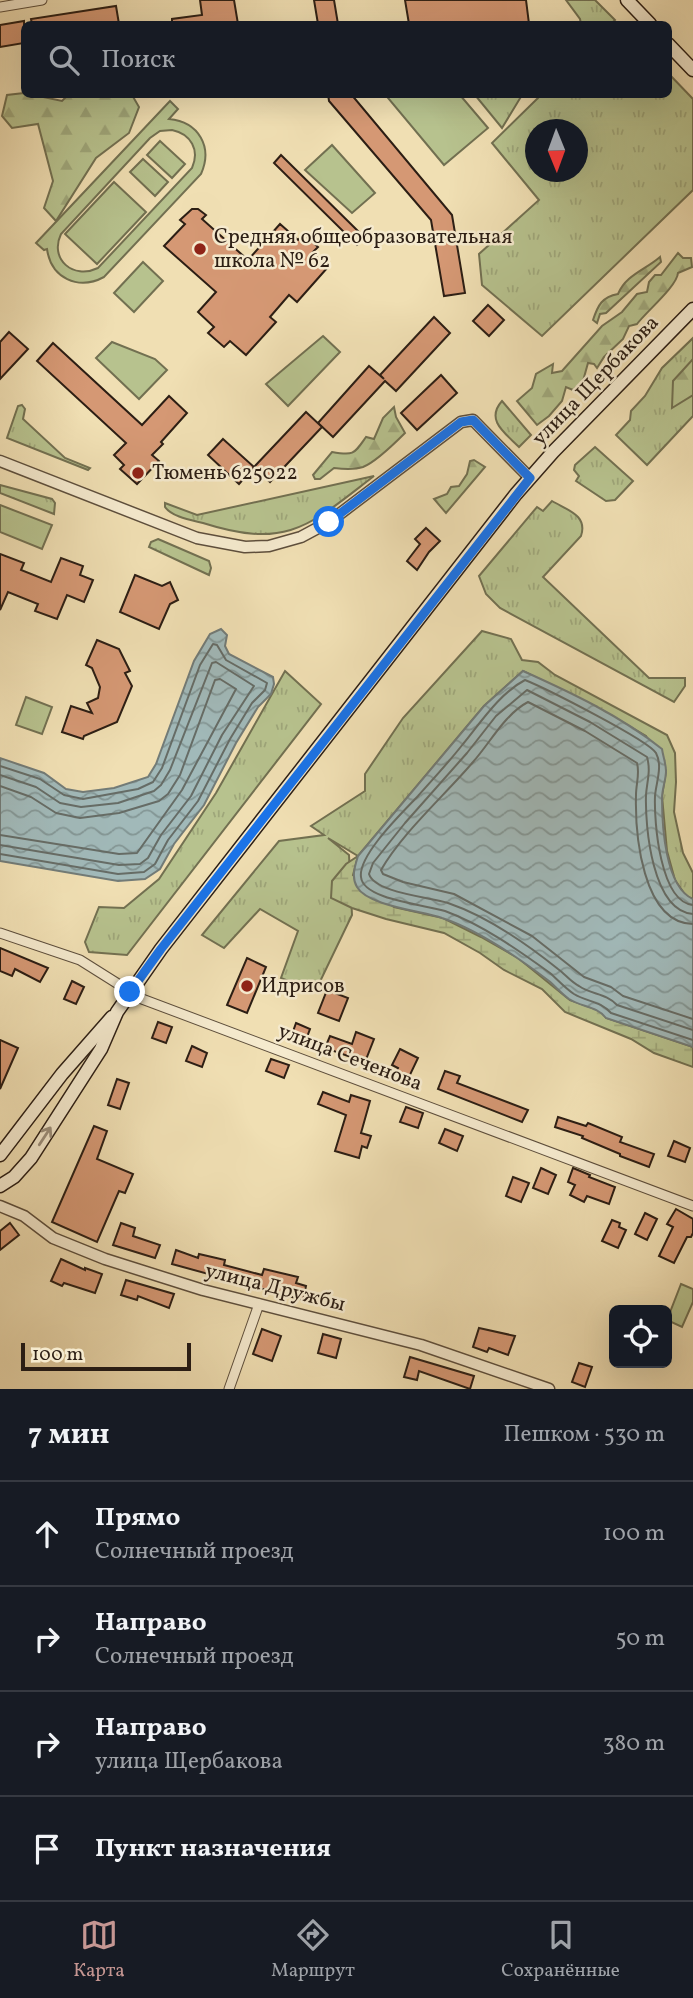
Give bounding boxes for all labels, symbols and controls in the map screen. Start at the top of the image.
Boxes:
search box [21,21,672,98]
icon: search [45,41,83,79]
text: Поиск [101,42,175,78]
north arrow [525,119,588,182]
place label: Средняя общеобразовательная школа № 62 [214,223,513,276]
marker: Средняя общеобразовательная школа № 62 [192,241,208,257]
street label: улица Щербакова [526,309,666,453]
place label: Тюмень 625022 [152,459,298,488]
marker: Тюмень 625022 [130,465,146,481]
route start [313,506,344,537]
place label: Идрисов [261,972,345,1001]
route end [114,976,145,1007]
marker: Идрисов [239,978,255,994]
street label: улица Сеченова [274,1017,426,1099]
one-way arrow [37,1127,52,1146]
street label: улица Дружбы [202,1257,348,1319]
map controls [609,1305,672,1368]
button: locate [609,1305,672,1368]
scale bar [21,1340,191,1372]
text: 100 m [32,1342,83,1368]
text: 7 мин [28,1414,110,1456]
text: Пешком · 530 m [503,1419,665,1451]
text: Прямо [95,1500,180,1536]
icon: ahead [28,1515,66,1553]
text: 100 m [603,1518,665,1550]
text: Солнечный проезд [95,1536,294,1568]
text: Направо [95,1605,207,1641]
icon: right [28,1620,66,1658]
text: 50 m [616,1623,665,1655]
text: Солнечный проезд [95,1641,294,1673]
text: Направо [95,1710,207,1746]
icon: right [28,1725,66,1763]
text: 380 m [603,1728,665,1760]
text: улица Щербакова [95,1746,283,1778]
icon: arrive [28,1830,66,1868]
text: Пункт назначения [95,1831,331,1867]
tab: Карта [73,1916,125,1984]
tab: Маршрут [271,1916,355,1984]
tab: Сохранённые [501,1916,620,1984]

